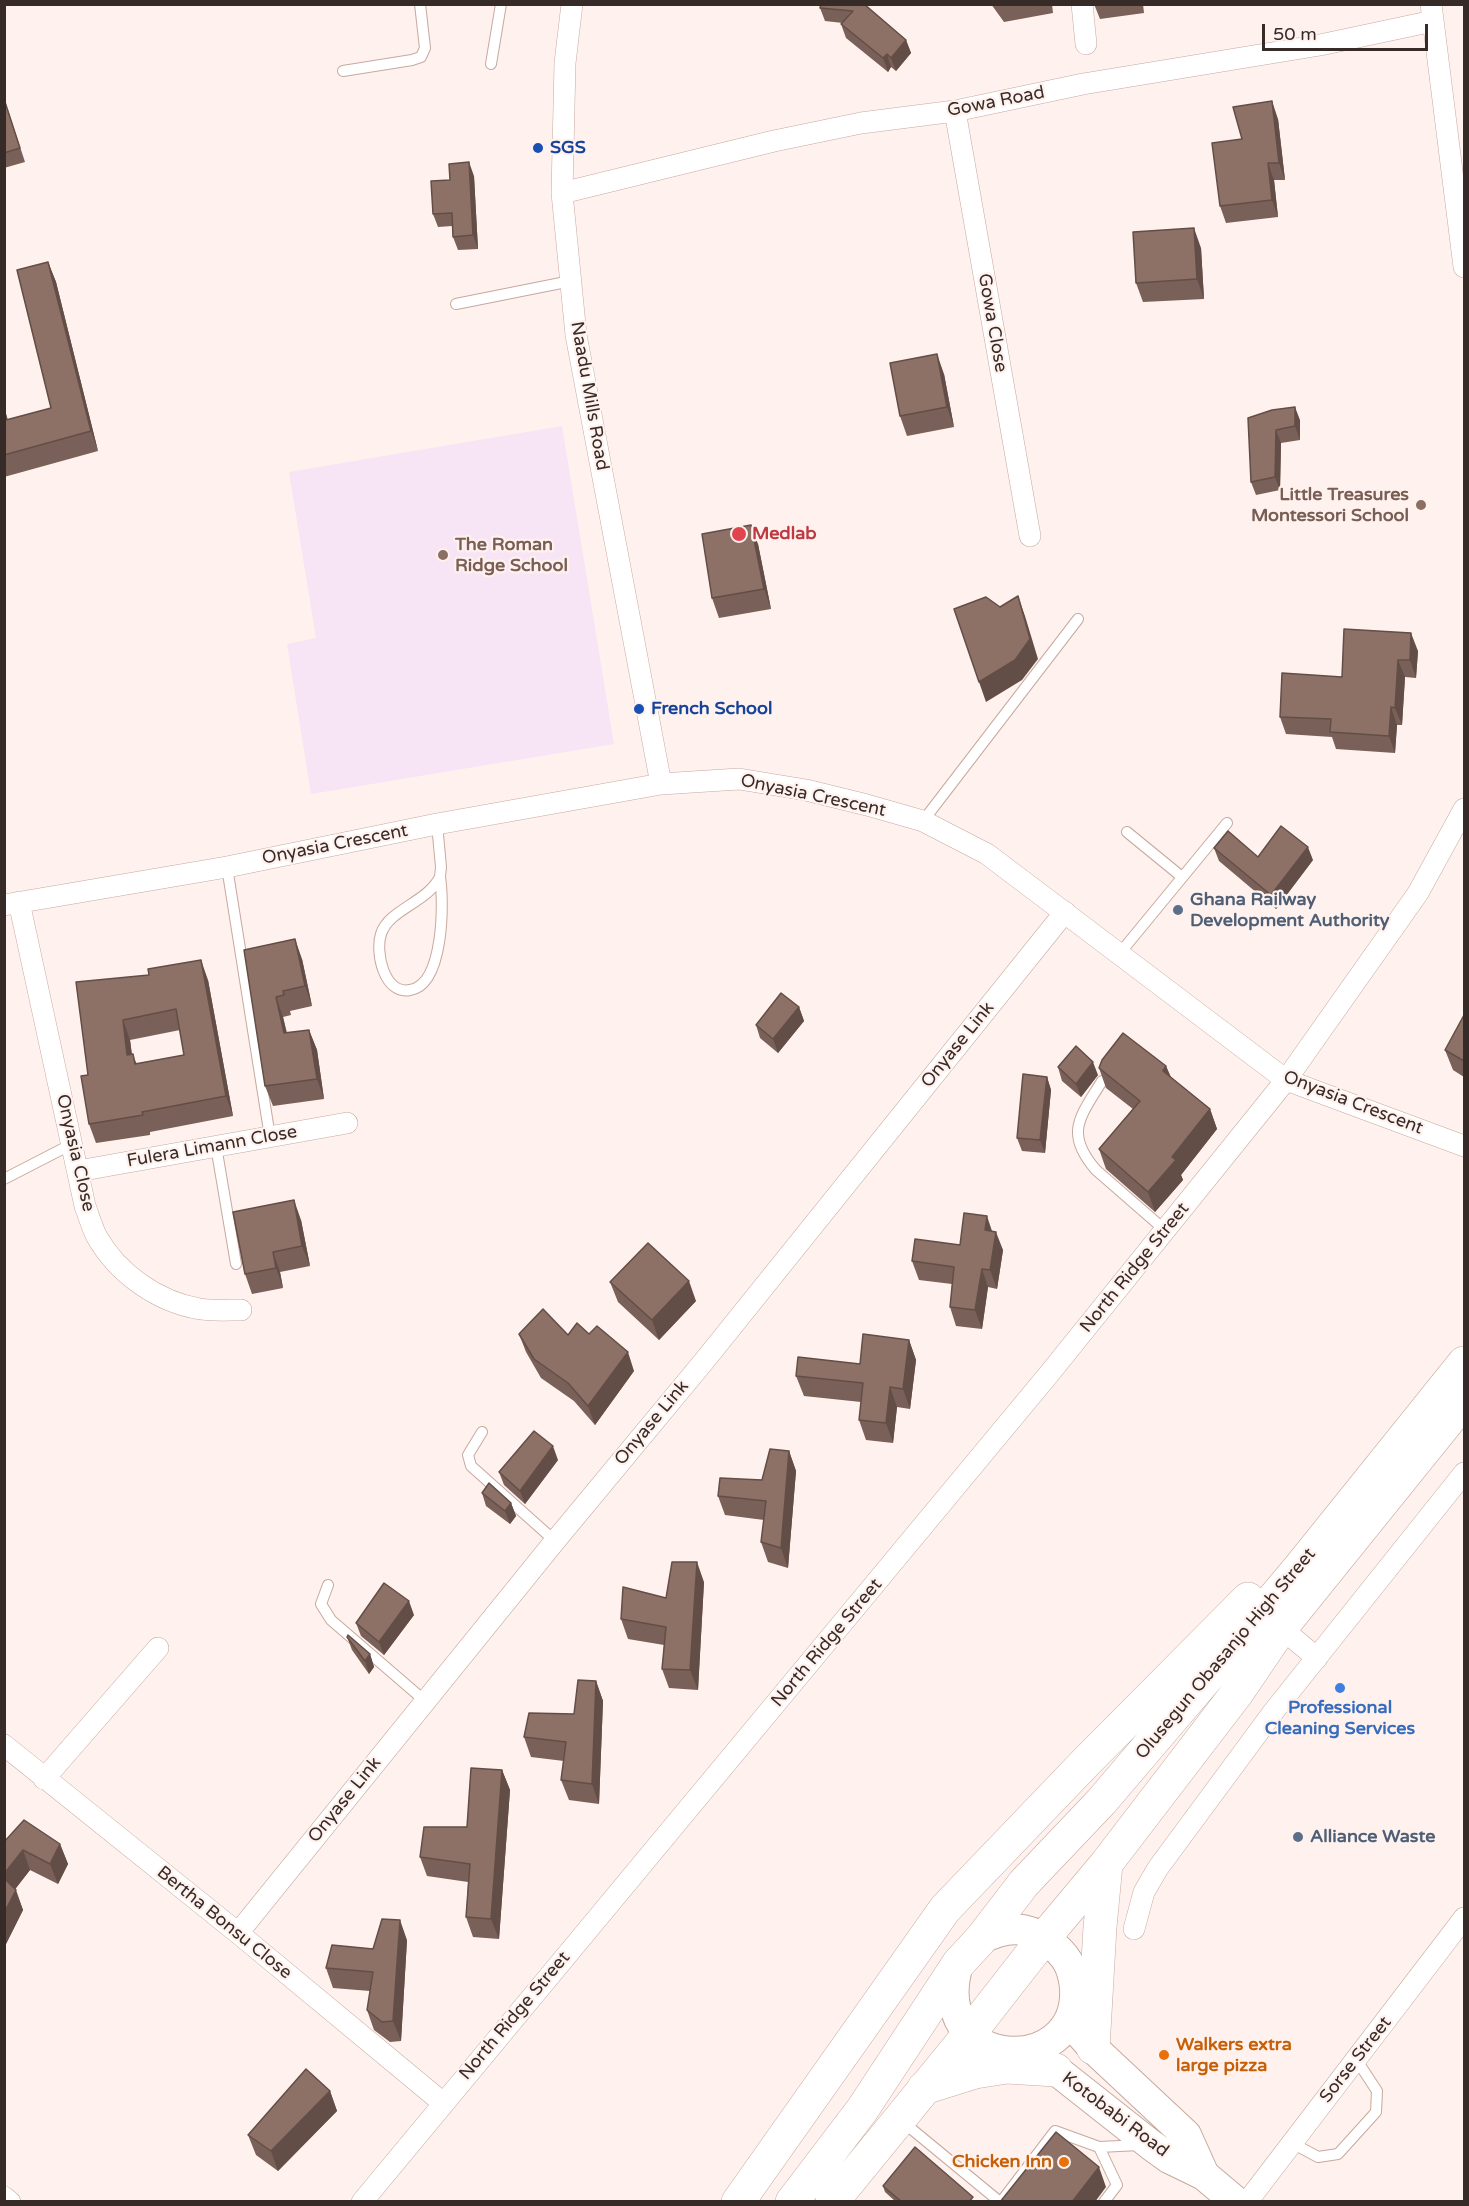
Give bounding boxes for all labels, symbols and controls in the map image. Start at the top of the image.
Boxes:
scale bar [1265,12,1432,50]
text: 50 m [1273,23,1317,45]
street label: Gowa Road [946,82,1046,122]
place label: SGS [550,137,586,159]
marker: SGS [531,141,545,155]
street label: Gowa Close [973,272,1011,374]
street label: Naadu Mills Road [565,320,613,472]
place label: Little Treasures Montessori School [1251,484,1409,526]
marker: Little Treasures Montessori School [1414,498,1428,512]
place label: Medlab [752,523,817,545]
marker: Medlab [730,525,748,543]
place label: The Roman Ridge School [455,534,568,576]
marker: The Roman Ridge School [436,548,450,562]
place label: French School [651,698,772,720]
marker: French School [632,702,646,716]
street label: Onyasia Crescent [738,770,888,822]
street label: Onyasia Crescent [260,820,410,870]
place label: Ghana Railway Development Authority [1190,889,1389,932]
marker: Ghana Railway Development Authority [1171,903,1185,917]
street label: Onyase Link [917,998,999,1092]
street label: Onyasia Crescent [1280,1066,1426,1140]
street label: Onyasia Close [51,1092,99,1214]
street label: Fulera Limann Close [125,1121,299,1173]
street label: North Ridge Street [1076,1199,1194,1337]
street label: Onyase Link [610,1376,694,1470]
street label: Olusegun Obasanjo High Street [1131,1544,1321,1764]
street label: North Ridge Street [767,1574,887,1712]
marker: Professional Cleaning Services [1333,1681,1347,1695]
place label: Professional Cleaning Services [1265,1697,1415,1740]
street label: Onyase Link [304,1753,386,1847]
place label: Alliance Waste [1310,1826,1435,1848]
marker: Alliance Waste [1291,1830,1305,1844]
street label: Bertha Bonsu Close [152,1862,296,1984]
street label: North Ridge Street [455,1947,575,2085]
street label: Sorse Street [1316,2012,1396,2108]
place label: Walkers extra large pizza [1176,2034,1292,2076]
marker: Walkers extra large pizza [1157,2048,1171,2062]
street label: Kotobabi Road [1057,2068,1173,2162]
place label: Chicken Inn [952,2151,1052,2173]
marker: Chicken Inn [1057,2155,1071,2169]

